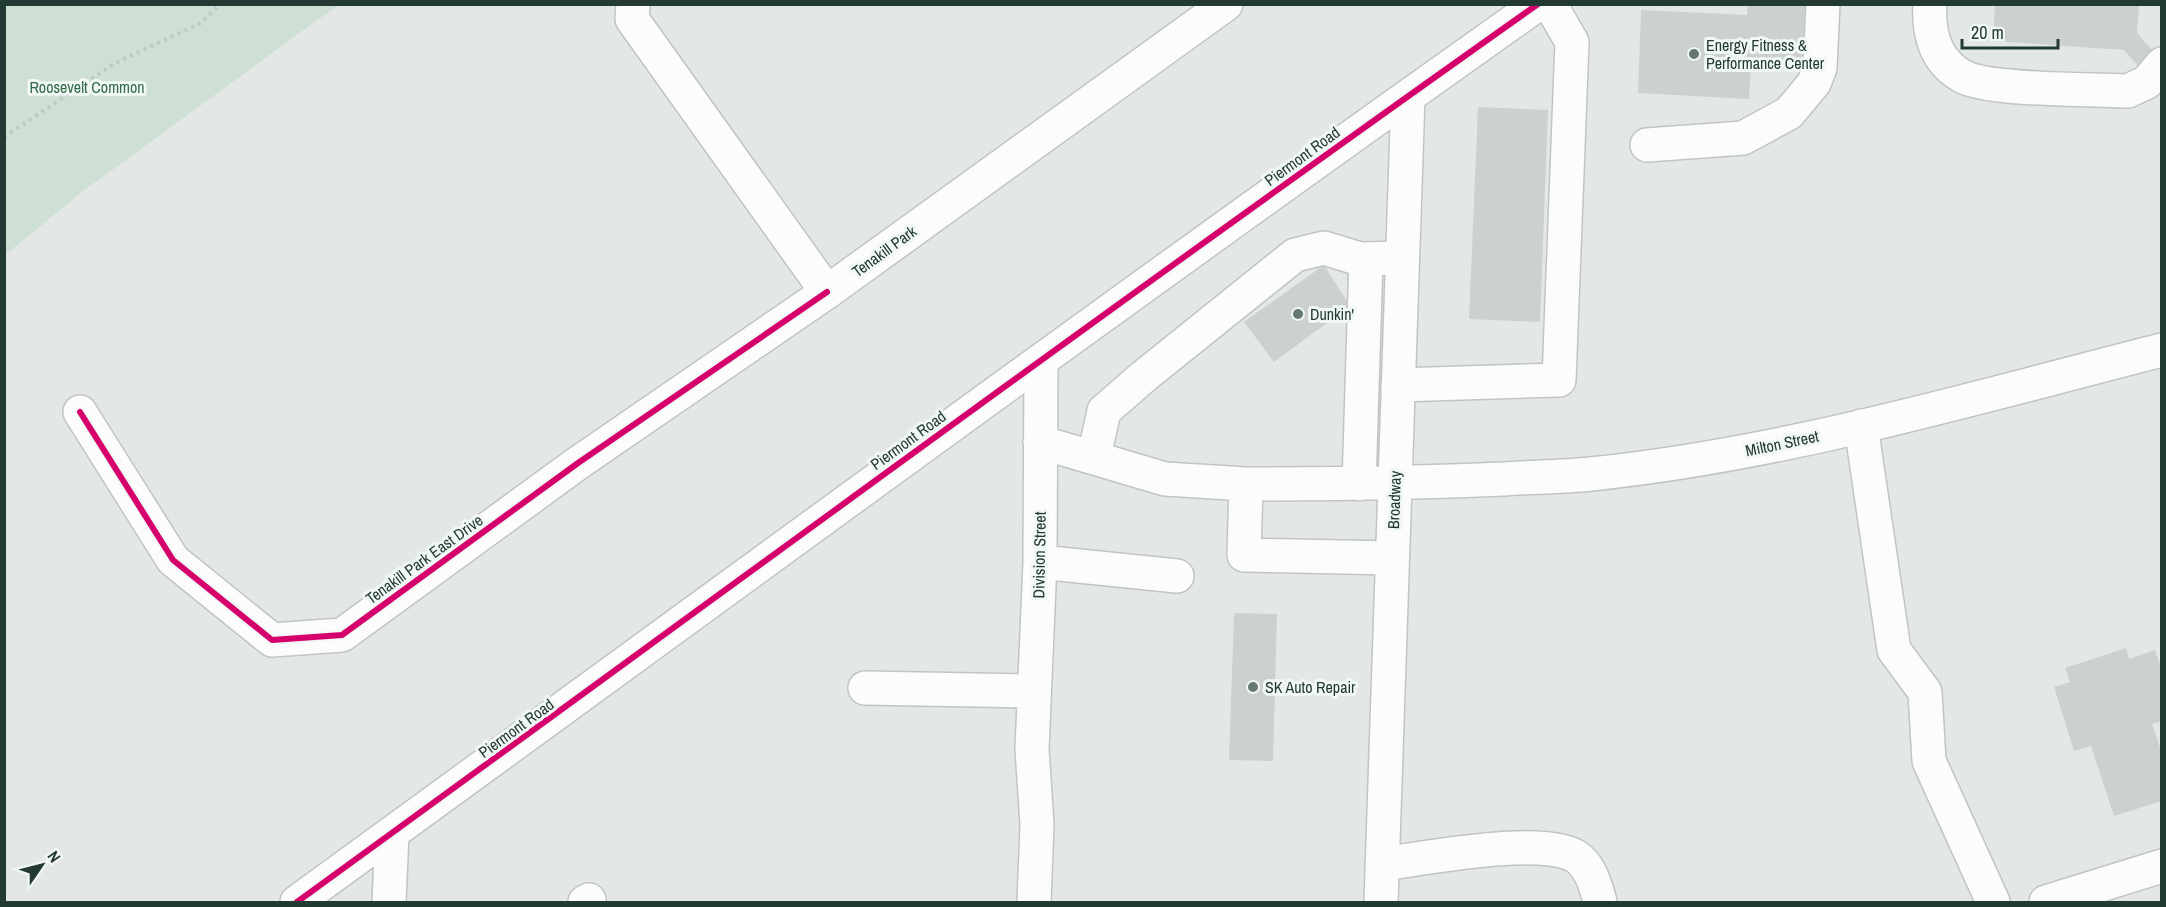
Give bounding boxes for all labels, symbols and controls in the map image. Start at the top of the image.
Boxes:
scale bar [1962,12,2058,50]
text: 20 m [1971,20,2004,45]
place label: Energy Fitness & Performance Center [1706,34,1825,74]
marker: Energy Fitness & Performance Center [1687,47,1701,61]
park label: Roosevelt Common [29,76,145,98]
street label: Piermont Road [1260,121,1344,191]
street label: Tenakill Park [847,220,921,282]
place label: Dunkin' [1310,303,1354,325]
marker: Dunkin' [1291,307,1305,321]
street label: Piermont Road [866,405,950,475]
street label: Milton Street [1743,424,1821,461]
street label: Broadway [1382,470,1406,530]
street label: Tenakill Park East Drive [361,509,487,609]
street label: Division Street [1027,511,1051,599]
place label: SK Auto Repair [1265,676,1356,698]
marker: SK Auto Repair [1246,680,1260,694]
street label: Piermont Road [474,693,558,763]
north arrow [12,835,72,895]
text: N [43,846,66,867]

